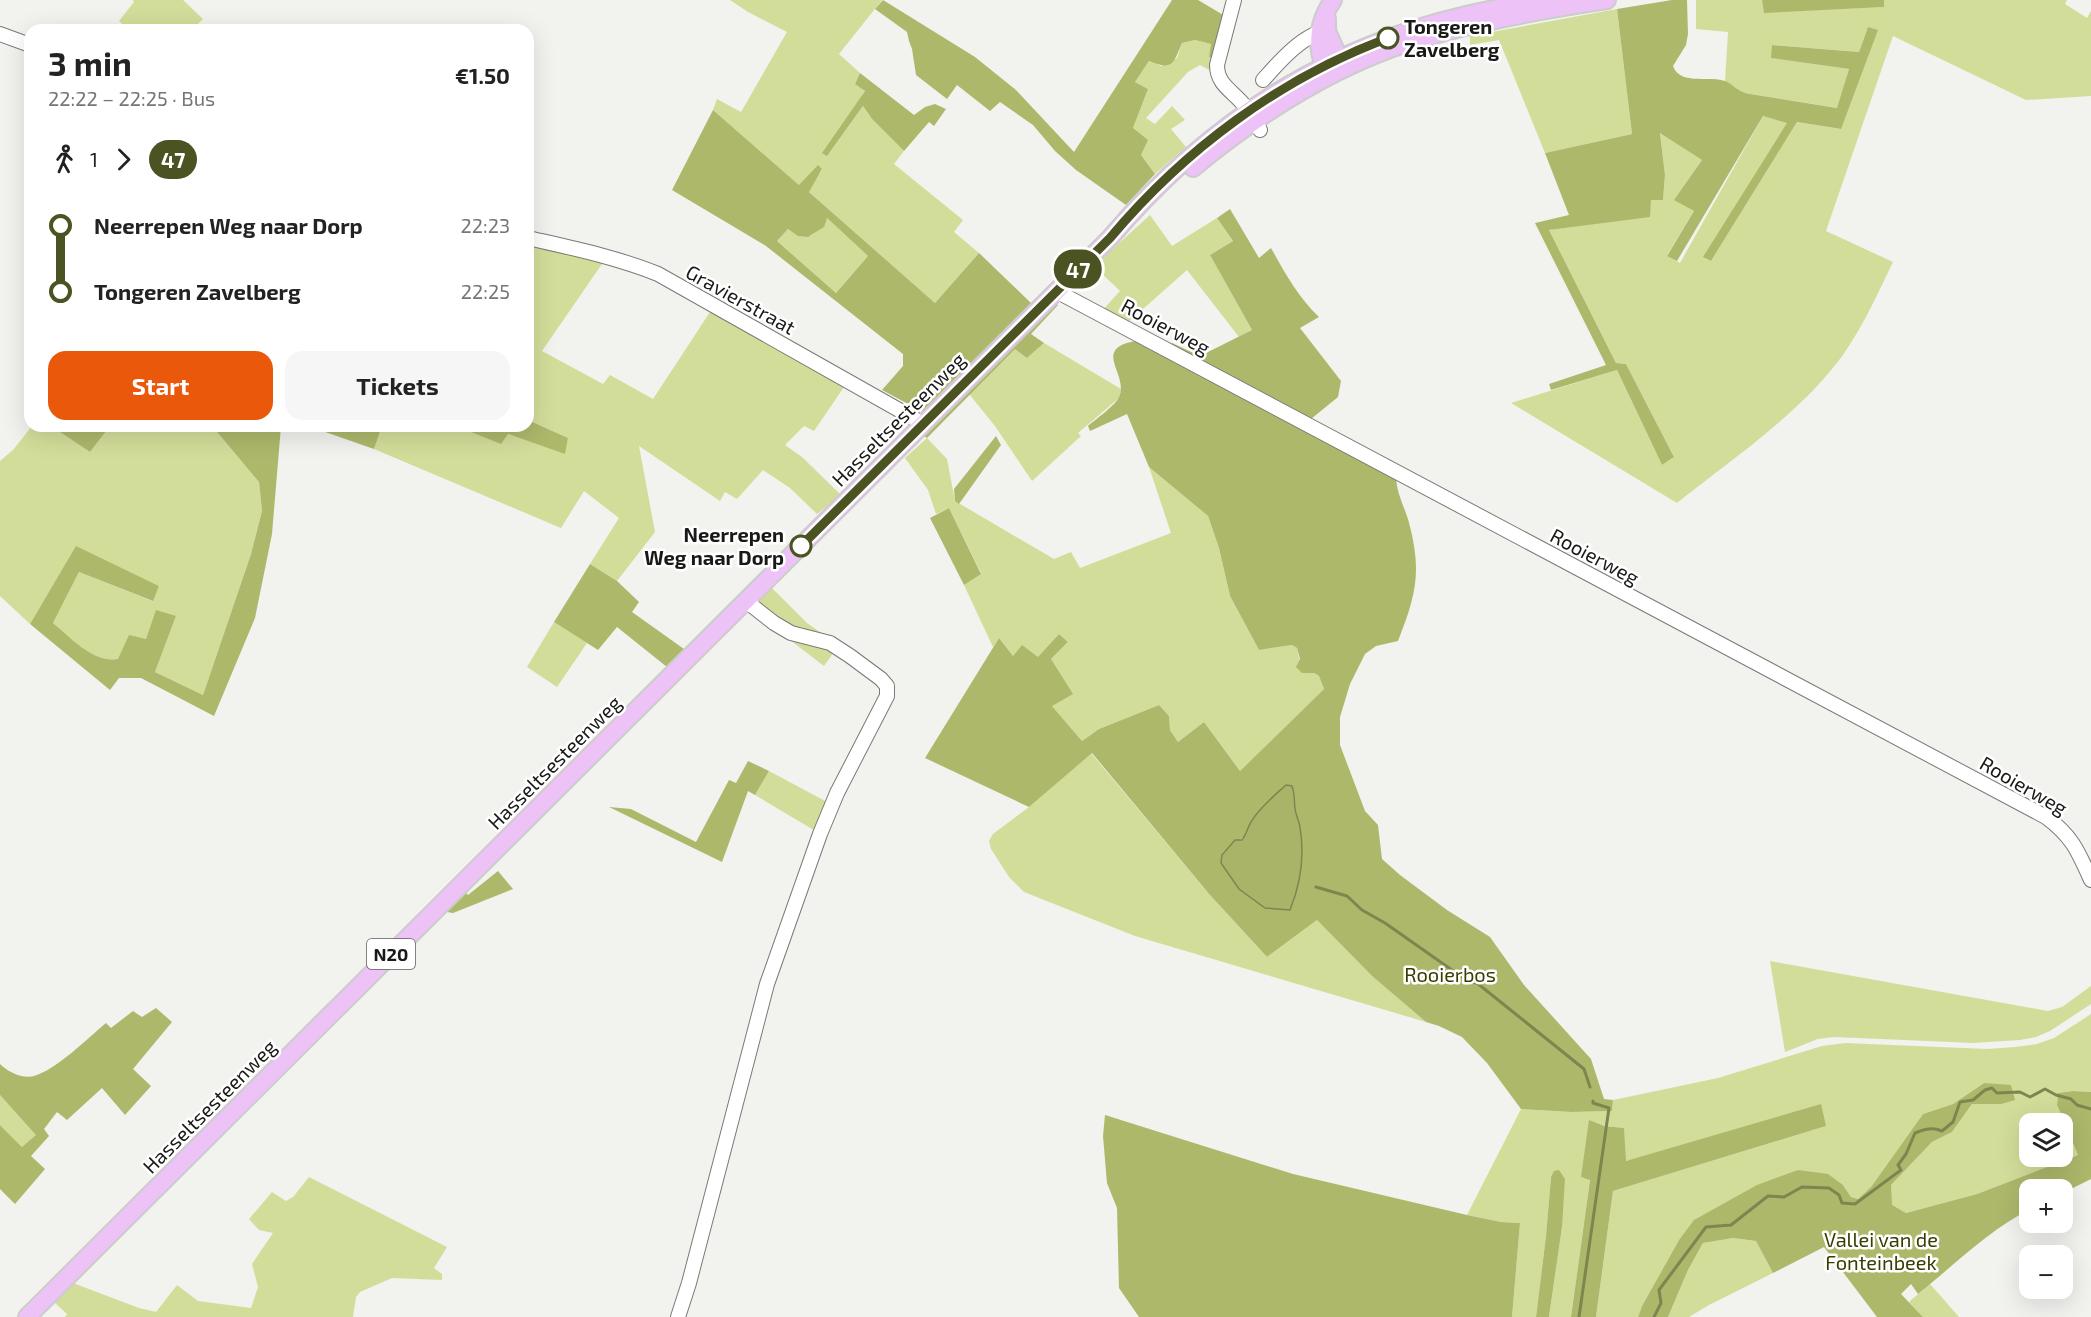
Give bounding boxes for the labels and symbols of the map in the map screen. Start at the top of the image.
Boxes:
place label: Tongeren Zavelberg [1404,14,1500,61]
marker: Tongeren Zavelberg [1377,27,1399,49]
line badge: 47 [1051,250,1105,288]
street label: Gravierstraat [682,259,800,339]
street label: Rooierweg [1118,293,1214,359]
street label: Hasseltsesteenweg [826,347,970,491]
place label: Neerrepen Weg naar Dorp [644,522,784,569]
street label: Rooierweg [1547,523,1643,589]
marker: Neerrepen Weg naar Dorp [790,535,812,557]
street label: Hasseltsesteenweg [482,690,626,834]
street label: Rooierweg [1976,750,2072,820]
road number: N20 [367,939,415,969]
park label: Rooierbos [1404,962,1496,986]
street label: Hasseltsesteenweg [137,1034,281,1178]
park label: Vallei van de Fonteinbeek [1824,1227,1938,1274]

